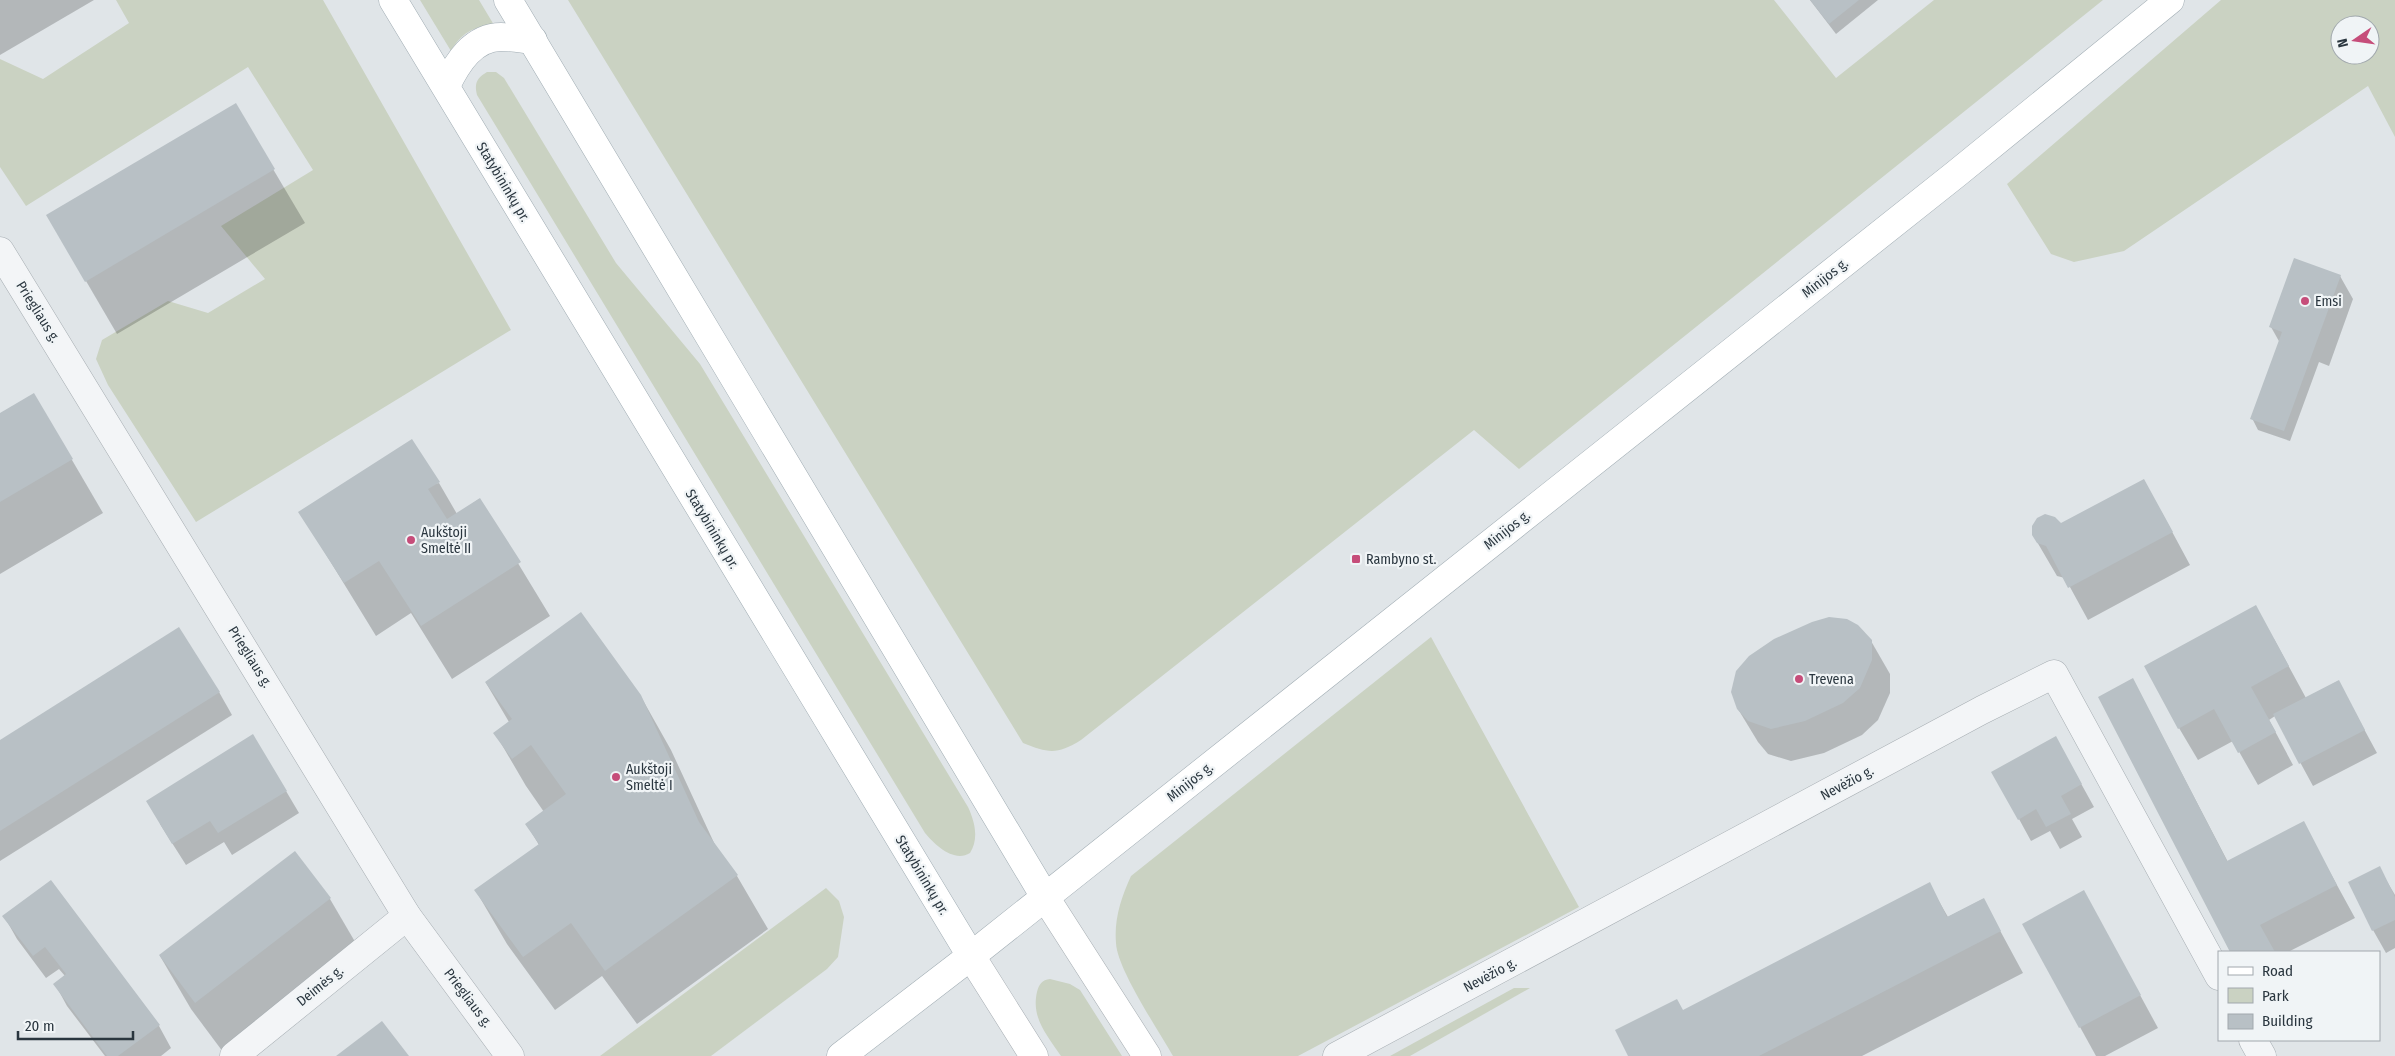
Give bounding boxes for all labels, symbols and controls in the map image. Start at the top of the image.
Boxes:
north arrow [2330,15,2380,65]
text: N [2334,37,2352,49]
street label: Statybininkų pr. [473,139,533,225]
street label: Minijos g. [1798,255,1852,301]
street label: Priegliaus g. [12,278,64,346]
place label: Emsi [2315,293,2342,310]
marker: Emsi [2299,295,2311,307]
street label: Statybininkų pr. [682,486,742,572]
street label: Minijos g. [1480,507,1534,553]
place label: Aukštoji Smeltė II [421,524,471,557]
marker: Aukštoji Smeltė II [405,534,417,546]
place label: Rambyno st. [1366,551,1436,568]
marker: Rambyno st. [1350,553,1362,565]
street label: Priegliaus g. [224,623,276,691]
place label: Trevena [1809,671,1854,688]
marker: Trevena [1793,673,1805,685]
street label: Minijos g. [1163,759,1217,805]
place label: Aukštoji Smeltė I [626,761,673,794]
street label: Nevėžio g. [1818,762,1876,804]
marker: Aukštoji Smeltė I [610,771,622,783]
street label: Statybininkų pr. [892,832,952,918]
legend [2218,951,2380,1041]
street label: Nevėžio g. [1461,954,1519,996]
street label: Deimės g. [293,962,347,1010]
text: Road [2262,962,2293,980]
street label: Priegliaus g. [440,965,496,1031]
text: Park [2262,987,2289,1005]
scale bar [18,1008,132,1040]
text: Building [2262,1012,2313,1030]
text: 20 m [25,1017,55,1035]

